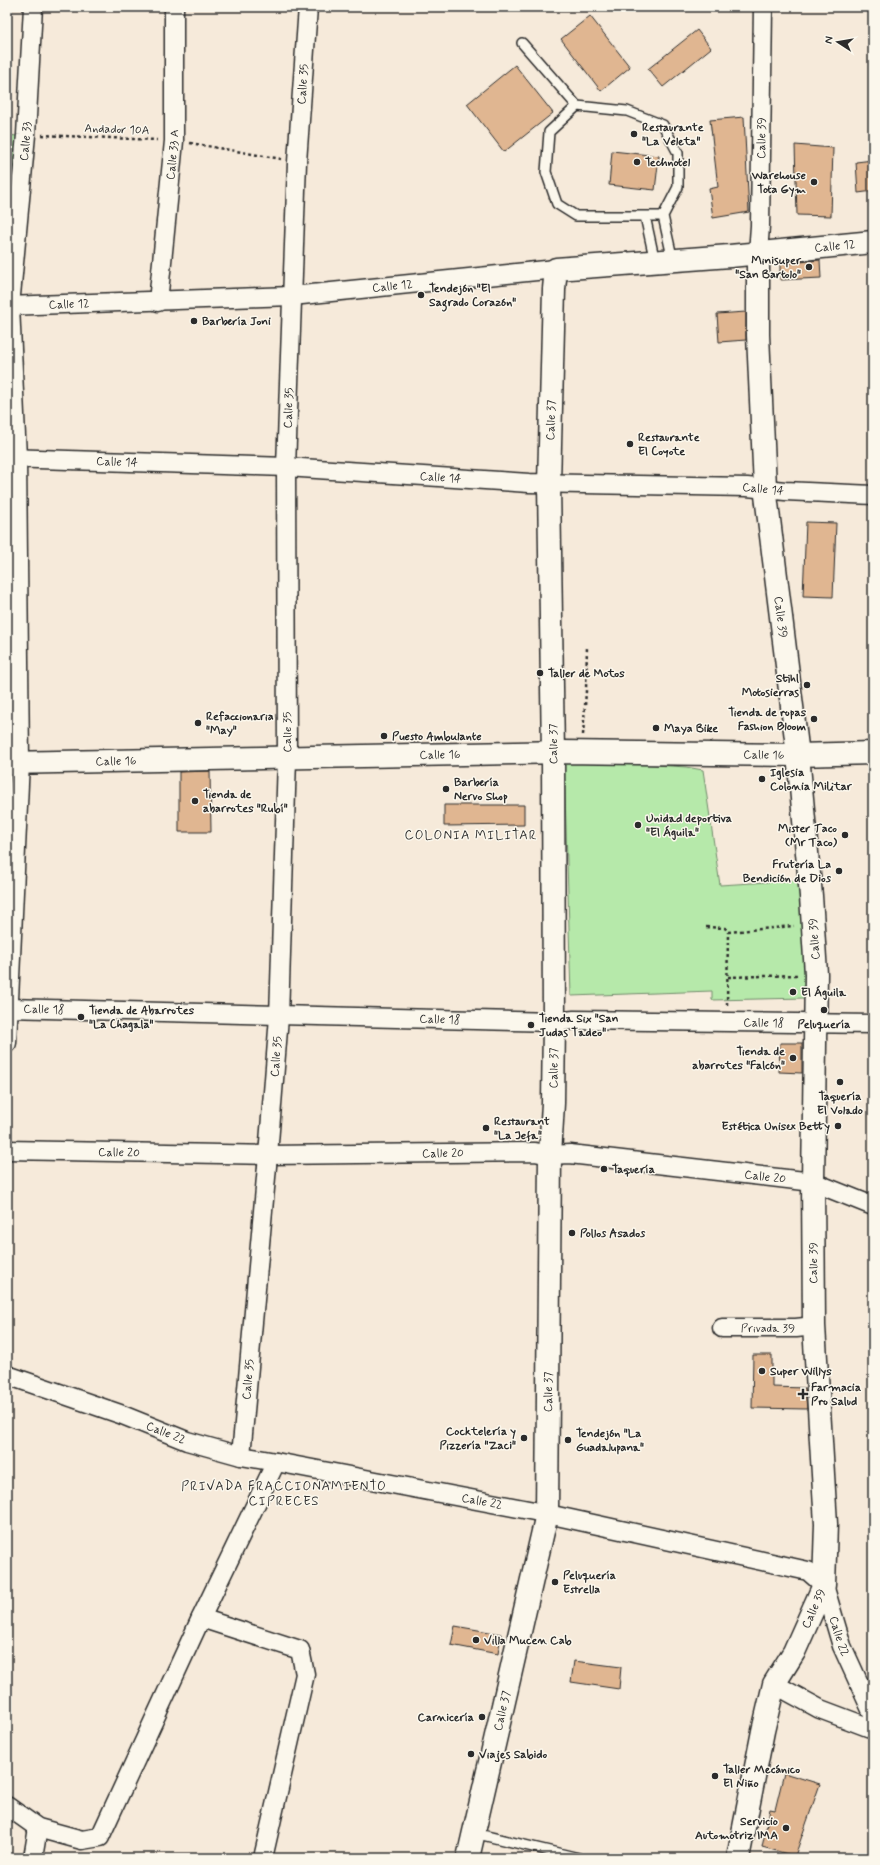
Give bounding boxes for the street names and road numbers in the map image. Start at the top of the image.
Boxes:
street label: Calle 35 [294,63,313,105]
street label: Calle 39 [754,117,770,159]
street label: Calle 33 [17,121,36,162]
street label: Andador 10A [84,121,150,139]
street label: Calle 33 A [163,129,183,181]
street label: Calle 12 [814,237,856,257]
street label: Calle 12 [371,277,414,297]
street label: Calle 12 [48,296,90,314]
street label: Calle 35 [280,387,298,429]
street label: Calle 37 [543,400,560,441]
street label: Calle 14 [96,454,138,471]
street label: Calle 14 [419,469,462,488]
street label: Calle 14 [742,480,785,500]
street label: Calle 39 [770,595,790,639]
street label: Calle 35 [280,712,296,752]
street label: Calle 37 [546,724,562,764]
street label: Calle 16 [419,747,461,764]
street label: Calle 16 [743,747,785,764]
street label: Calle 16 [95,753,137,770]
street label: Calle 39 [806,918,824,960]
street label: Calle 18 [23,1001,65,1018]
street label: Calle 18 [419,1012,461,1029]
street label: Calle 18 [743,1015,784,1032]
street label: Calle 35 [267,1036,286,1078]
street label: Calle 37 [546,1048,563,1088]
street label: Calle 20 [98,1145,140,1162]
street label: Calle 20 [422,1146,464,1162]
street label: Calle 20 [743,1167,787,1188]
street label: Calle 39 [806,1242,822,1284]
street label: Privada 39 [741,1321,795,1337]
street label: Calle 35 [239,1358,259,1400]
street label: Calle 37 [541,1372,557,1412]
street label: Calle 22 [143,1418,188,1449]
street label: Calle 22 [460,1490,504,1514]
street label: Calle 39 [799,1587,830,1631]
street label: Calle 22 [825,1614,853,1659]
street label: Calle 37 [490,1689,515,1733]

